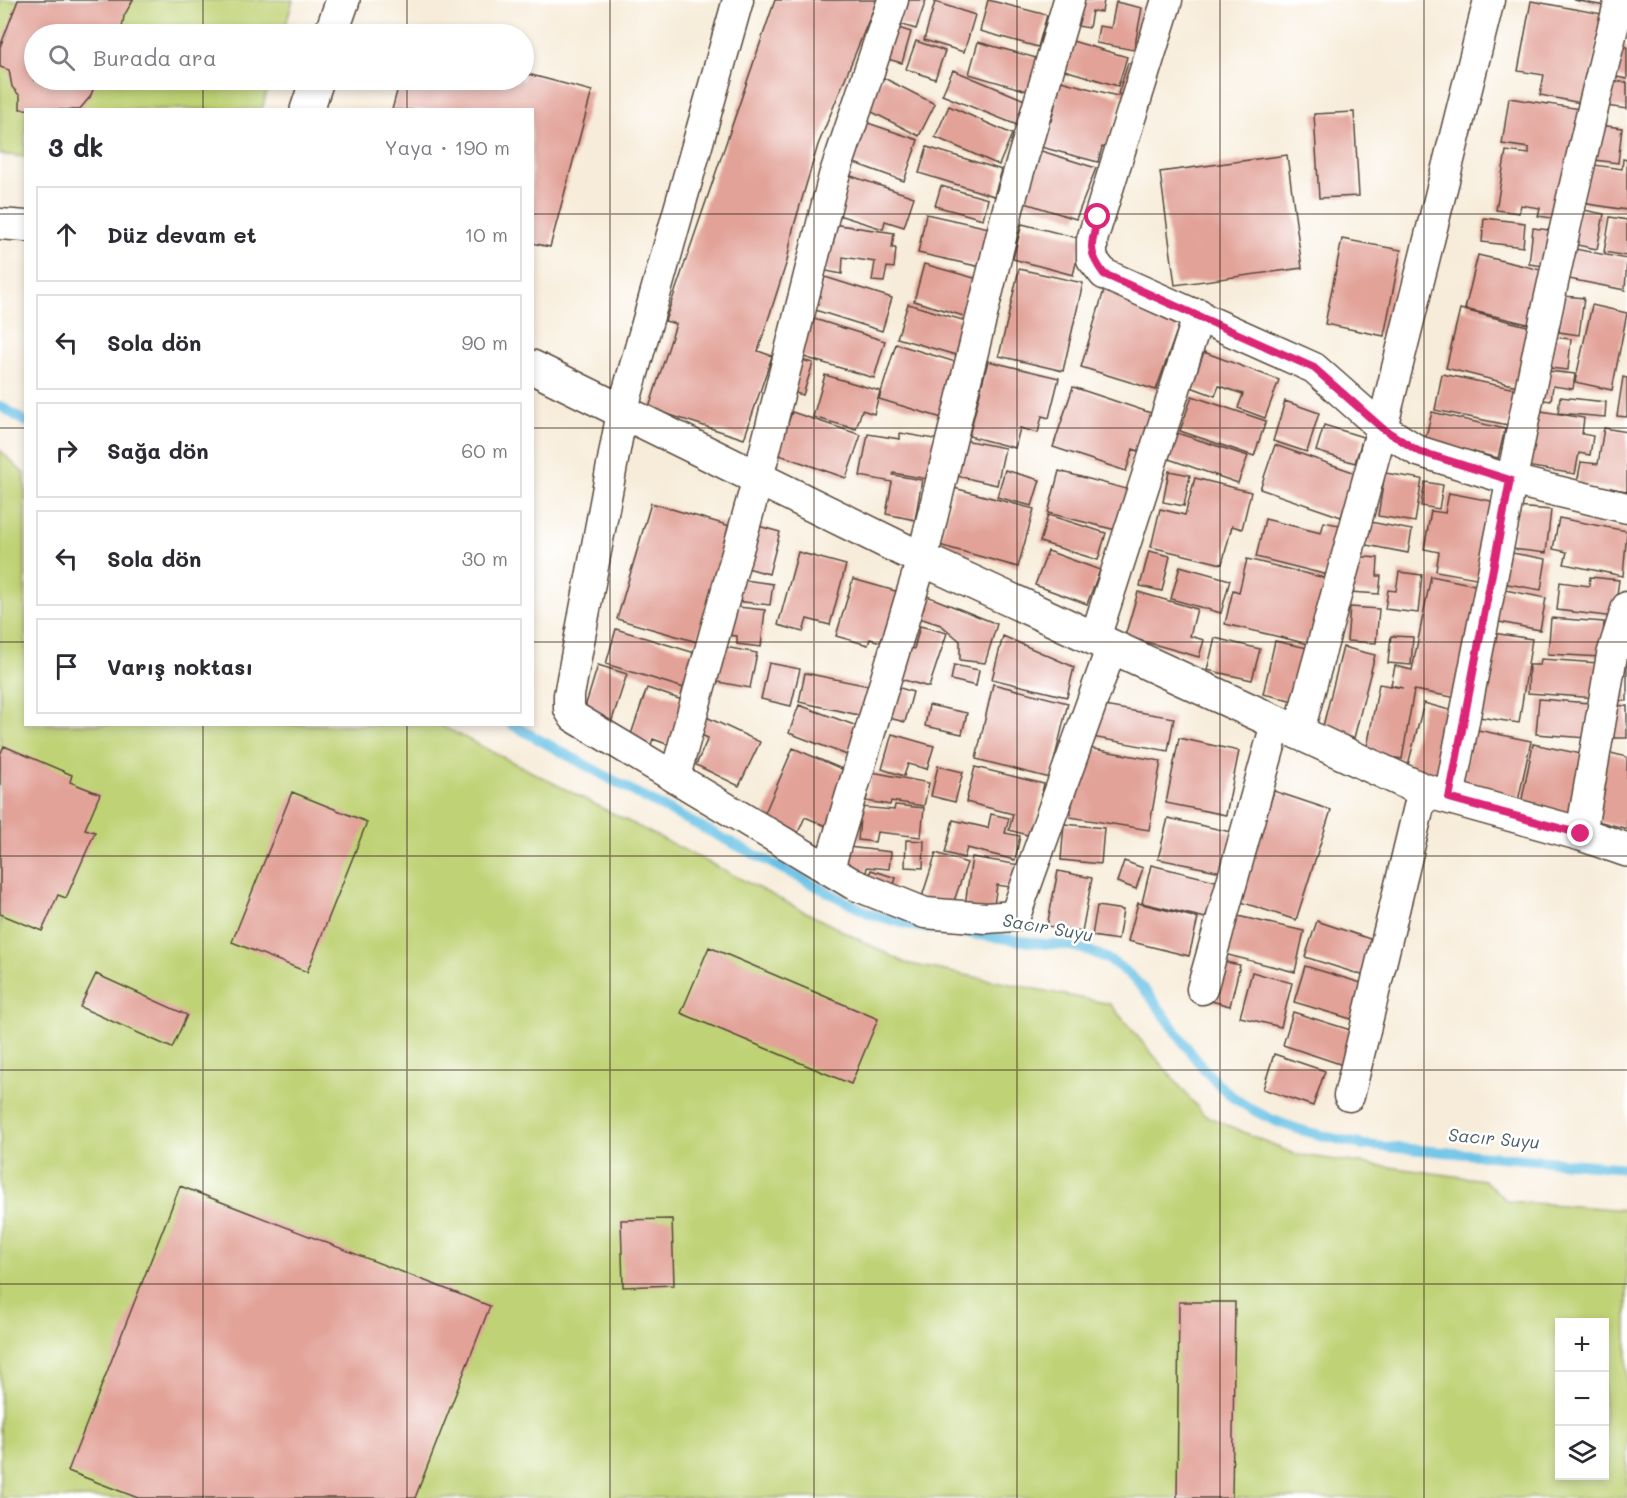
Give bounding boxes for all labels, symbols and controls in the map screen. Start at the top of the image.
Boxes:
search box [24,24,534,90]
icon: search [45,41,78,74]
text: Burada ara [93,43,217,72]
text: 3 dk [48,130,103,164]
text: Yaya · 190 m [385,134,510,160]
route start [1084,203,1110,229]
icon: ahead [50,218,83,251]
text: Düz devam et [107,220,256,249]
text: 10 m [464,221,508,247]
icon: left [50,326,83,359]
text: Sola dön [107,328,201,357]
text: 90 m [462,329,508,355]
icon: right [50,434,83,467]
text: Sağa dön [107,436,209,465]
text: 60 m [461,437,508,463]
icon: left [50,542,83,575]
text: Sola dön [107,544,201,573]
text: 30 m [462,545,508,571]
icon: arrive [50,650,83,683]
text: Varış noktası [107,652,253,681]
route end [1567,820,1593,846]
water label: Sacır Suyu [1001,907,1095,947]
water label: Sacır Suyu [1447,1122,1541,1154]
map controls [1555,1318,1609,1480]
button: + [1555,1318,1609,1372]
button: − [1555,1372,1609,1426]
button: layers [1555,1426,1609,1480]

